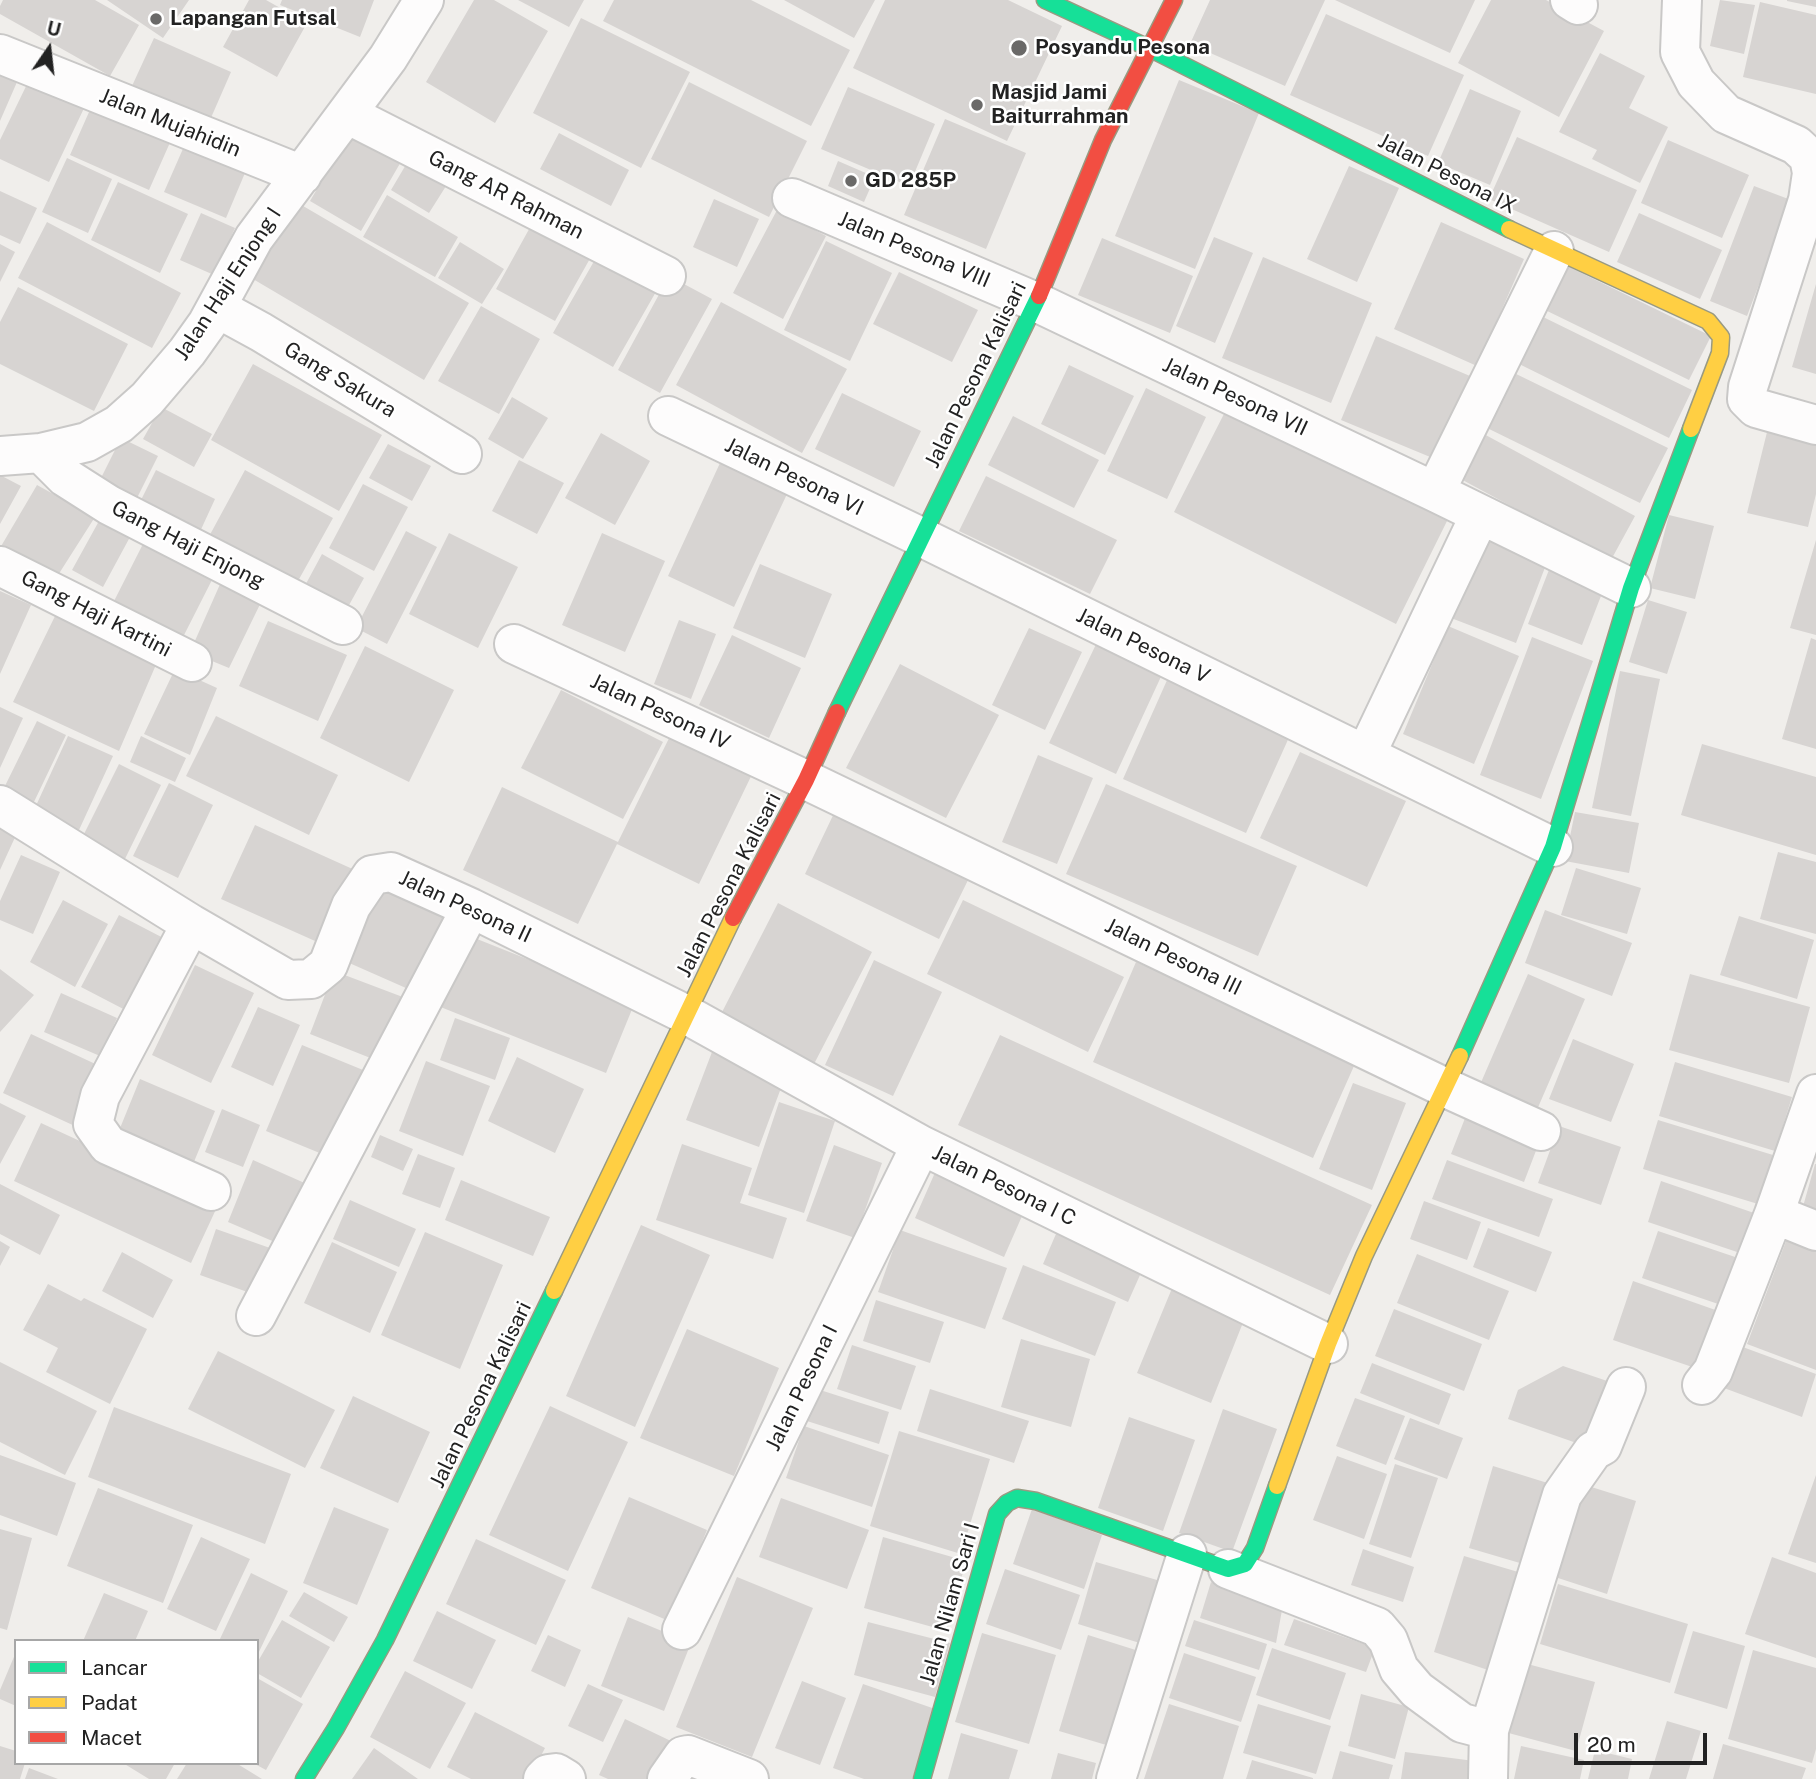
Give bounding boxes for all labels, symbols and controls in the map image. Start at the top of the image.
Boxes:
place label: Lapangan Futsal [170,6,337,32]
marker: Lapangan Futsal [148,11,164,27]
north arrow [14,14,84,84]
text: U [45,16,63,41]
place label: Posyandu Pesona [1035,35,1210,61]
marker: Posyandu Pesona [1009,38,1029,58]
place label: Masjid Jami Baiturrahman [991,80,1129,130]
street label: Jalan Mujahidin [96,83,244,163]
marker: Masjid Jami Baiturrahman [969,97,985,113]
street label: Jalan Pesona IX [1374,128,1520,220]
street label: Gang AR Rahman [424,145,588,245]
place label: GD 285P [865,168,956,194]
marker: GD 285P [843,173,859,189]
street label: Jalan Haji Enjong I [169,203,287,365]
street label: Jalan Pesona VIII [834,207,994,293]
street label: Jalan Pesona Kalisari [920,278,1032,472]
street label: Gang Sakura [279,337,401,423]
street label: Jalan Pesona VII [1158,352,1312,442]
street label: Jalan Pesona VI [721,433,867,521]
street label: Gang Haji Enjong [107,496,269,594]
street label: Gang Haji Kartini [17,565,175,663]
street label: Jalan Pesona V [1072,603,1214,689]
street label: Jalan Pesona IV [586,669,734,755]
street label: Jalan Pesona Kalisari [671,788,787,982]
street label: Jalan Pesona II [395,865,535,949]
street label: Jalan Pesona III [1101,913,1245,1001]
street label: Jalan Pesona I C [928,1140,1080,1232]
street label: Jalan Pesona Kalisari [425,1298,537,1492]
street label: Jalan Pesona I [761,1321,843,1455]
street label: Jalan Nilam Sari I [915,1520,985,1688]
legend [14,1639,259,1765]
text: Lancar [81,1655,148,1680]
text: Padat [81,1690,138,1715]
scale bar [1578,1720,1711,1764]
text: Macet [81,1725,142,1750]
text: 20 m [1587,1732,1636,1757]

